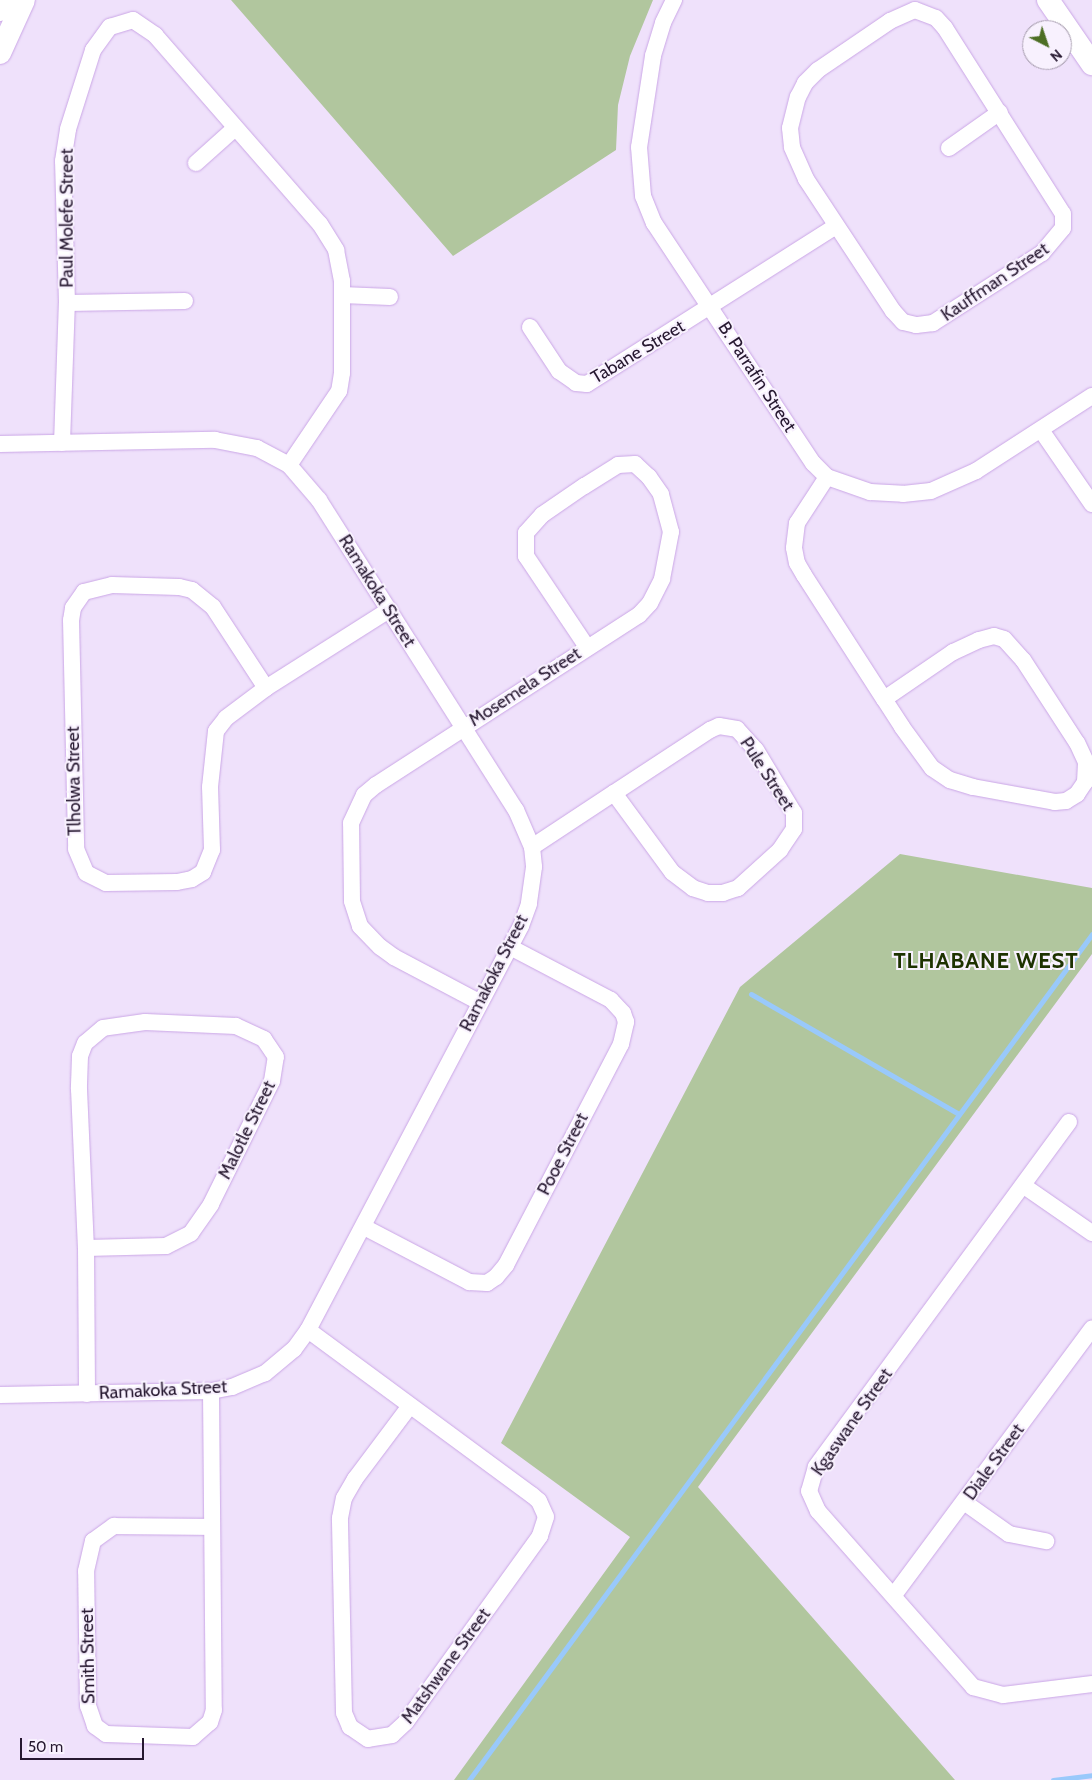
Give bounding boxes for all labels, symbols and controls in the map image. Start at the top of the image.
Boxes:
north arrow [1022,20,1072,70]
text: N [1047,46,1066,66]
street label: Paul Molefe Street [56,148,78,288]
street label: Kauffman Street [937,238,1053,326]
street label: Tabane Street [587,316,689,388]
street label: B. Parrafin Street [713,318,801,436]
street label: Ramakoka Street [334,531,420,651]
street label: Mosemela Street [465,643,585,731]
street label: Tlholwa Street [62,726,86,836]
street label: Pule Street [735,733,799,815]
street label: Ramakoka Street [455,911,533,1035]
district label: TLHABANE WEST [892,948,1080,974]
street label: Malotle Street [214,1077,280,1183]
street label: Pooe Street [533,1109,593,1199]
street label: Kgaswane Street [807,1364,897,1480]
street label: Ramakoka Street [98,1376,228,1404]
street label: Diale Street [959,1420,1029,1504]
street label: Matshwane Street [397,1604,495,1728]
street label: Smith Street [76,1608,100,1704]
scale bar [22,1728,146,1760]
text: 50 m [28,1738,63,1756]

